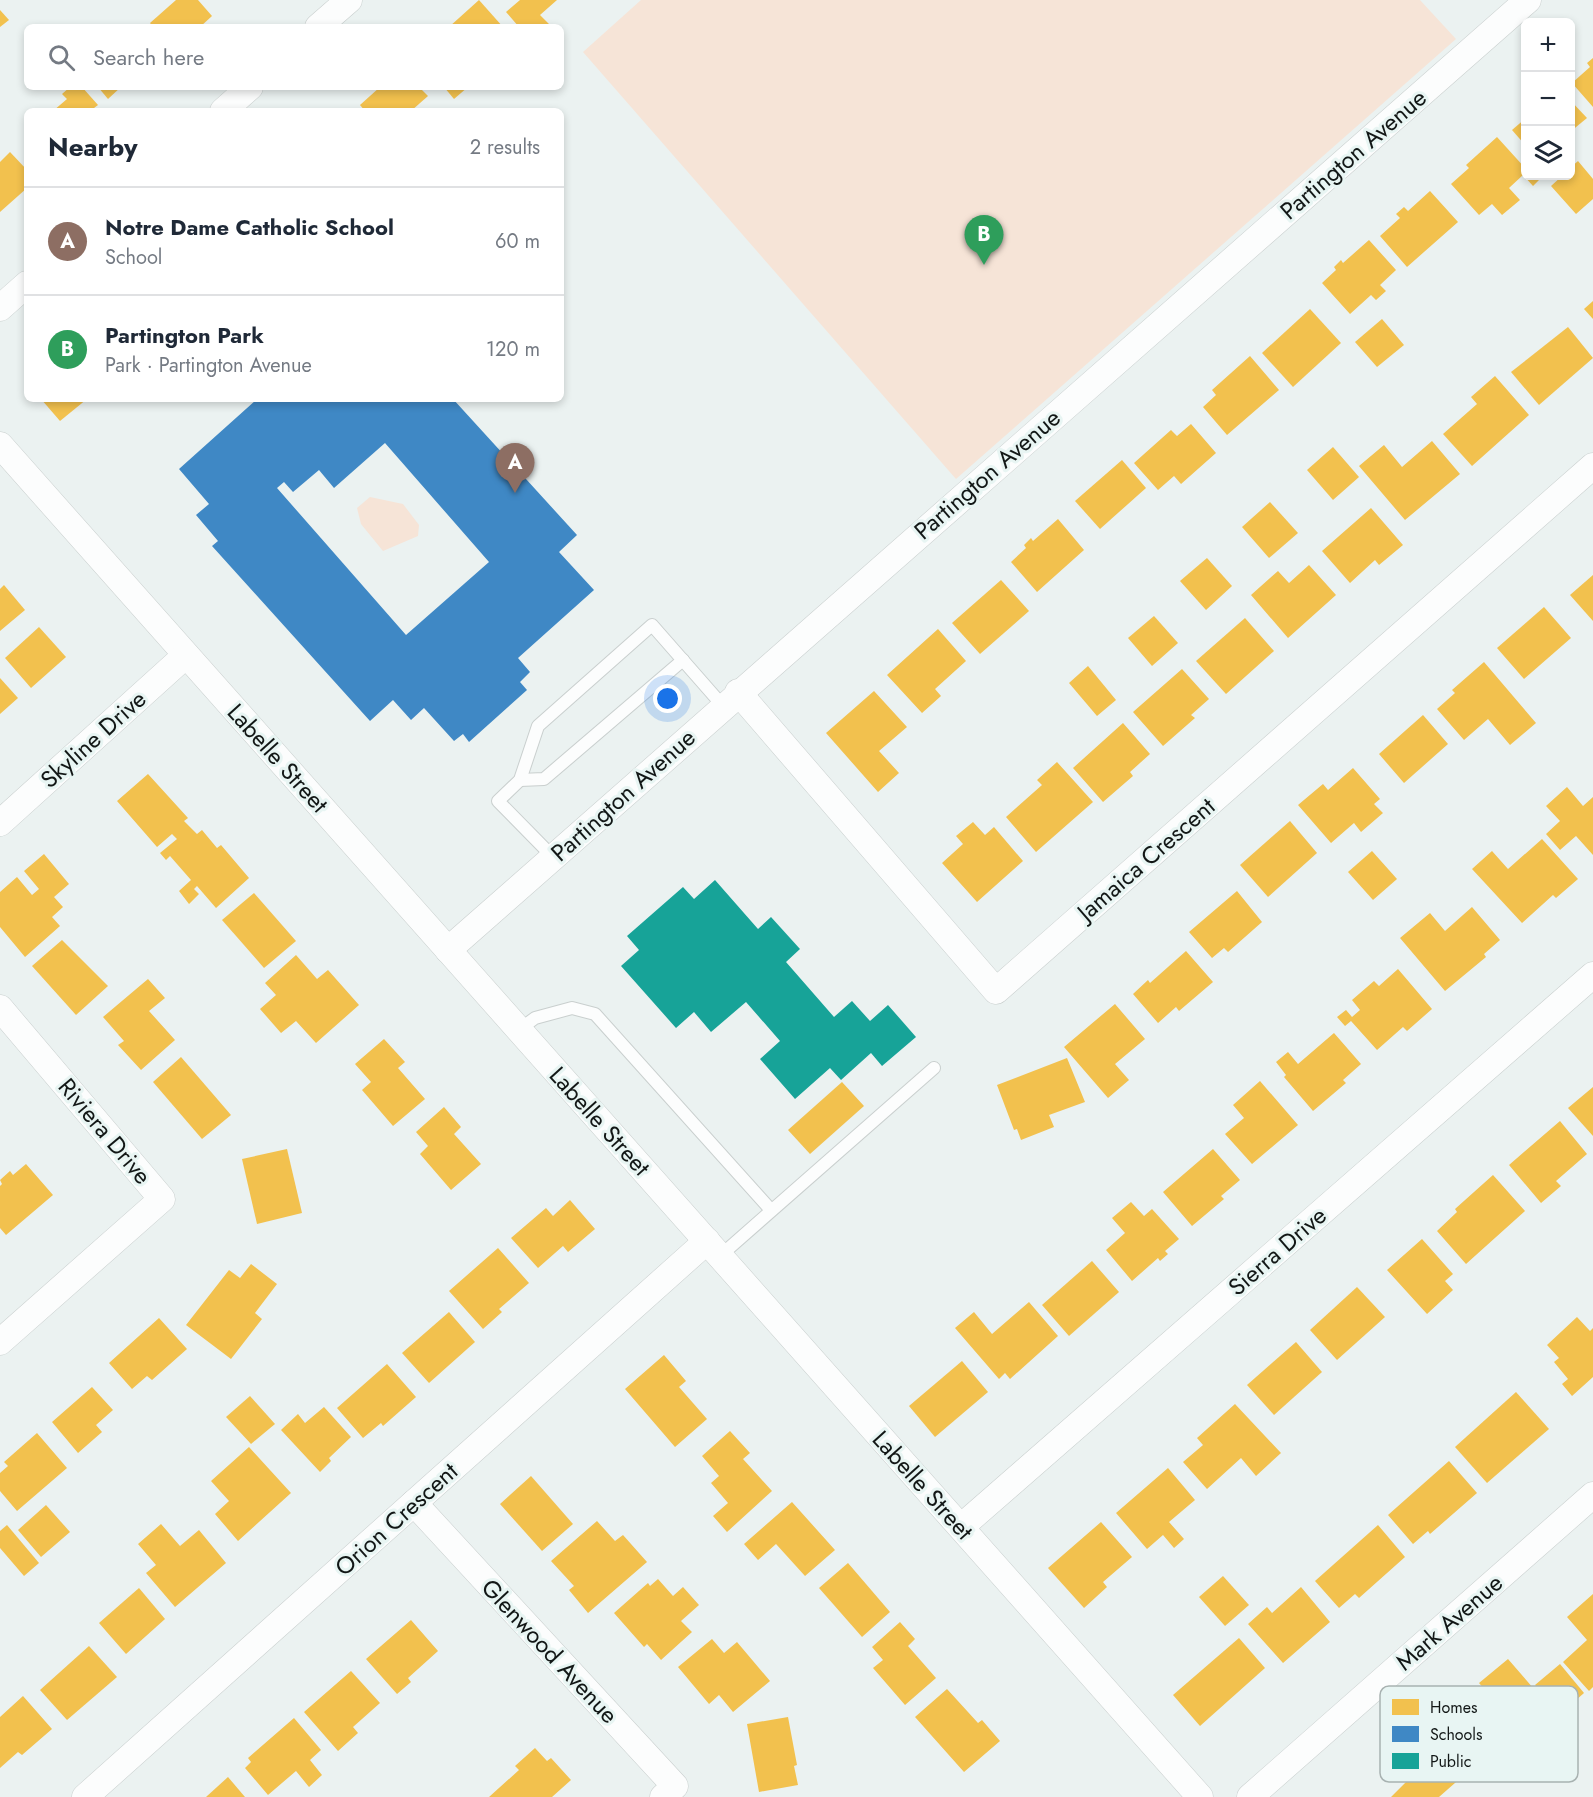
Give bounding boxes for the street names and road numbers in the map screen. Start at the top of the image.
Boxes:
street label: Partington Avenue [1272,80,1434,228]
street label: Partington Avenue [906,400,1068,548]
street label: Skyline Drive [32,682,154,796]
street label: Labelle Street [219,696,337,821]
street label: Partington Avenue [543,720,703,870]
street label: Jamaica Crescent [1067,789,1223,931]
street label: Labelle Street [541,1059,659,1184]
street label: Riviera Drive [50,1070,160,1192]
street label: Sierra Drive [1220,1198,1334,1304]
street label: Labelle Street [864,1423,982,1548]
street label: Orion Crescent [327,1454,465,1584]
street label: Mark Avenue [1388,1566,1510,1678]
street label: Glenwood Avenue [474,1571,626,1731]

